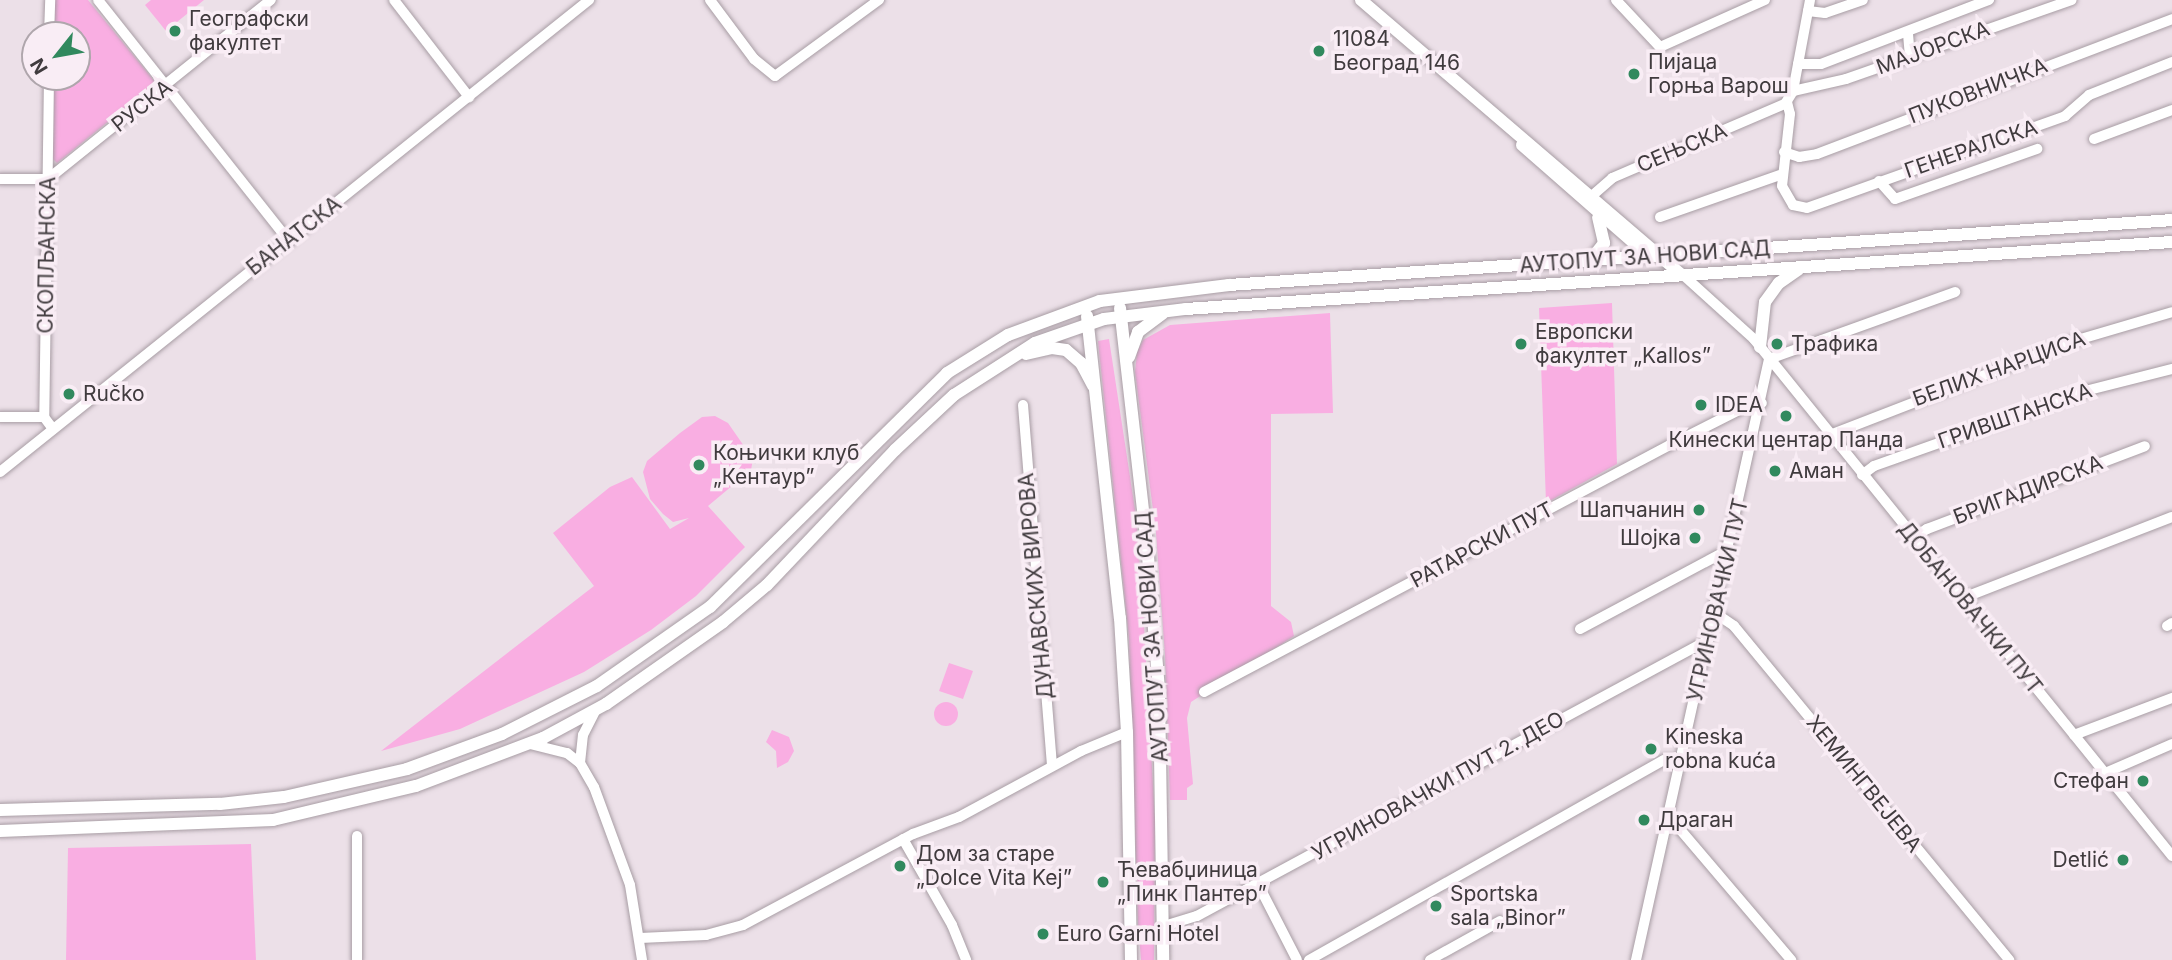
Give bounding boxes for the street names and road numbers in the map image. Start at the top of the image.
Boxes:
street label: МАЈОРСКА [1873,16,1993,80]
street label: ПУКОВНИЧКА [1905,53,2051,129]
street label: РУСКА [107,75,177,137]
street label: ГЕНЕРАЛСКА [1901,114,2041,184]
street label: СЕЊСКА [1633,118,1731,178]
street label: СКОПЉАНСКА [33,176,61,334]
street label: БАНАТСКА [242,191,346,281]
street label: АУТОПУТ ЗА НОВИ САД [1519,236,1771,278]
street label: БЕЛИХ НАРЦИСА [1909,326,2089,412]
street label: ГРИВШТАНСКА [1935,378,2095,454]
street label: БРИГАДИРСКА [1950,450,2106,530]
street label: ДУНАВСКИХ ВИРОВА [1014,472,1058,700]
street label: УГРИНОВАЧКИ ПУТ [1682,496,1754,704]
street label: РАТАРСКИ ПУТ [1406,497,1558,593]
street label: АУТОПУТ ЗА НОВИ САД [1131,511,1173,763]
street label: ДОБАНОВАЧКИ ПУТ [1893,517,2047,699]
street label: УГРИНОВАЧКИ ПУТ 2. ДЕО [1308,706,1568,866]
street label: ХЕМИНГВЕЈЕВА [1801,711,1927,857]

